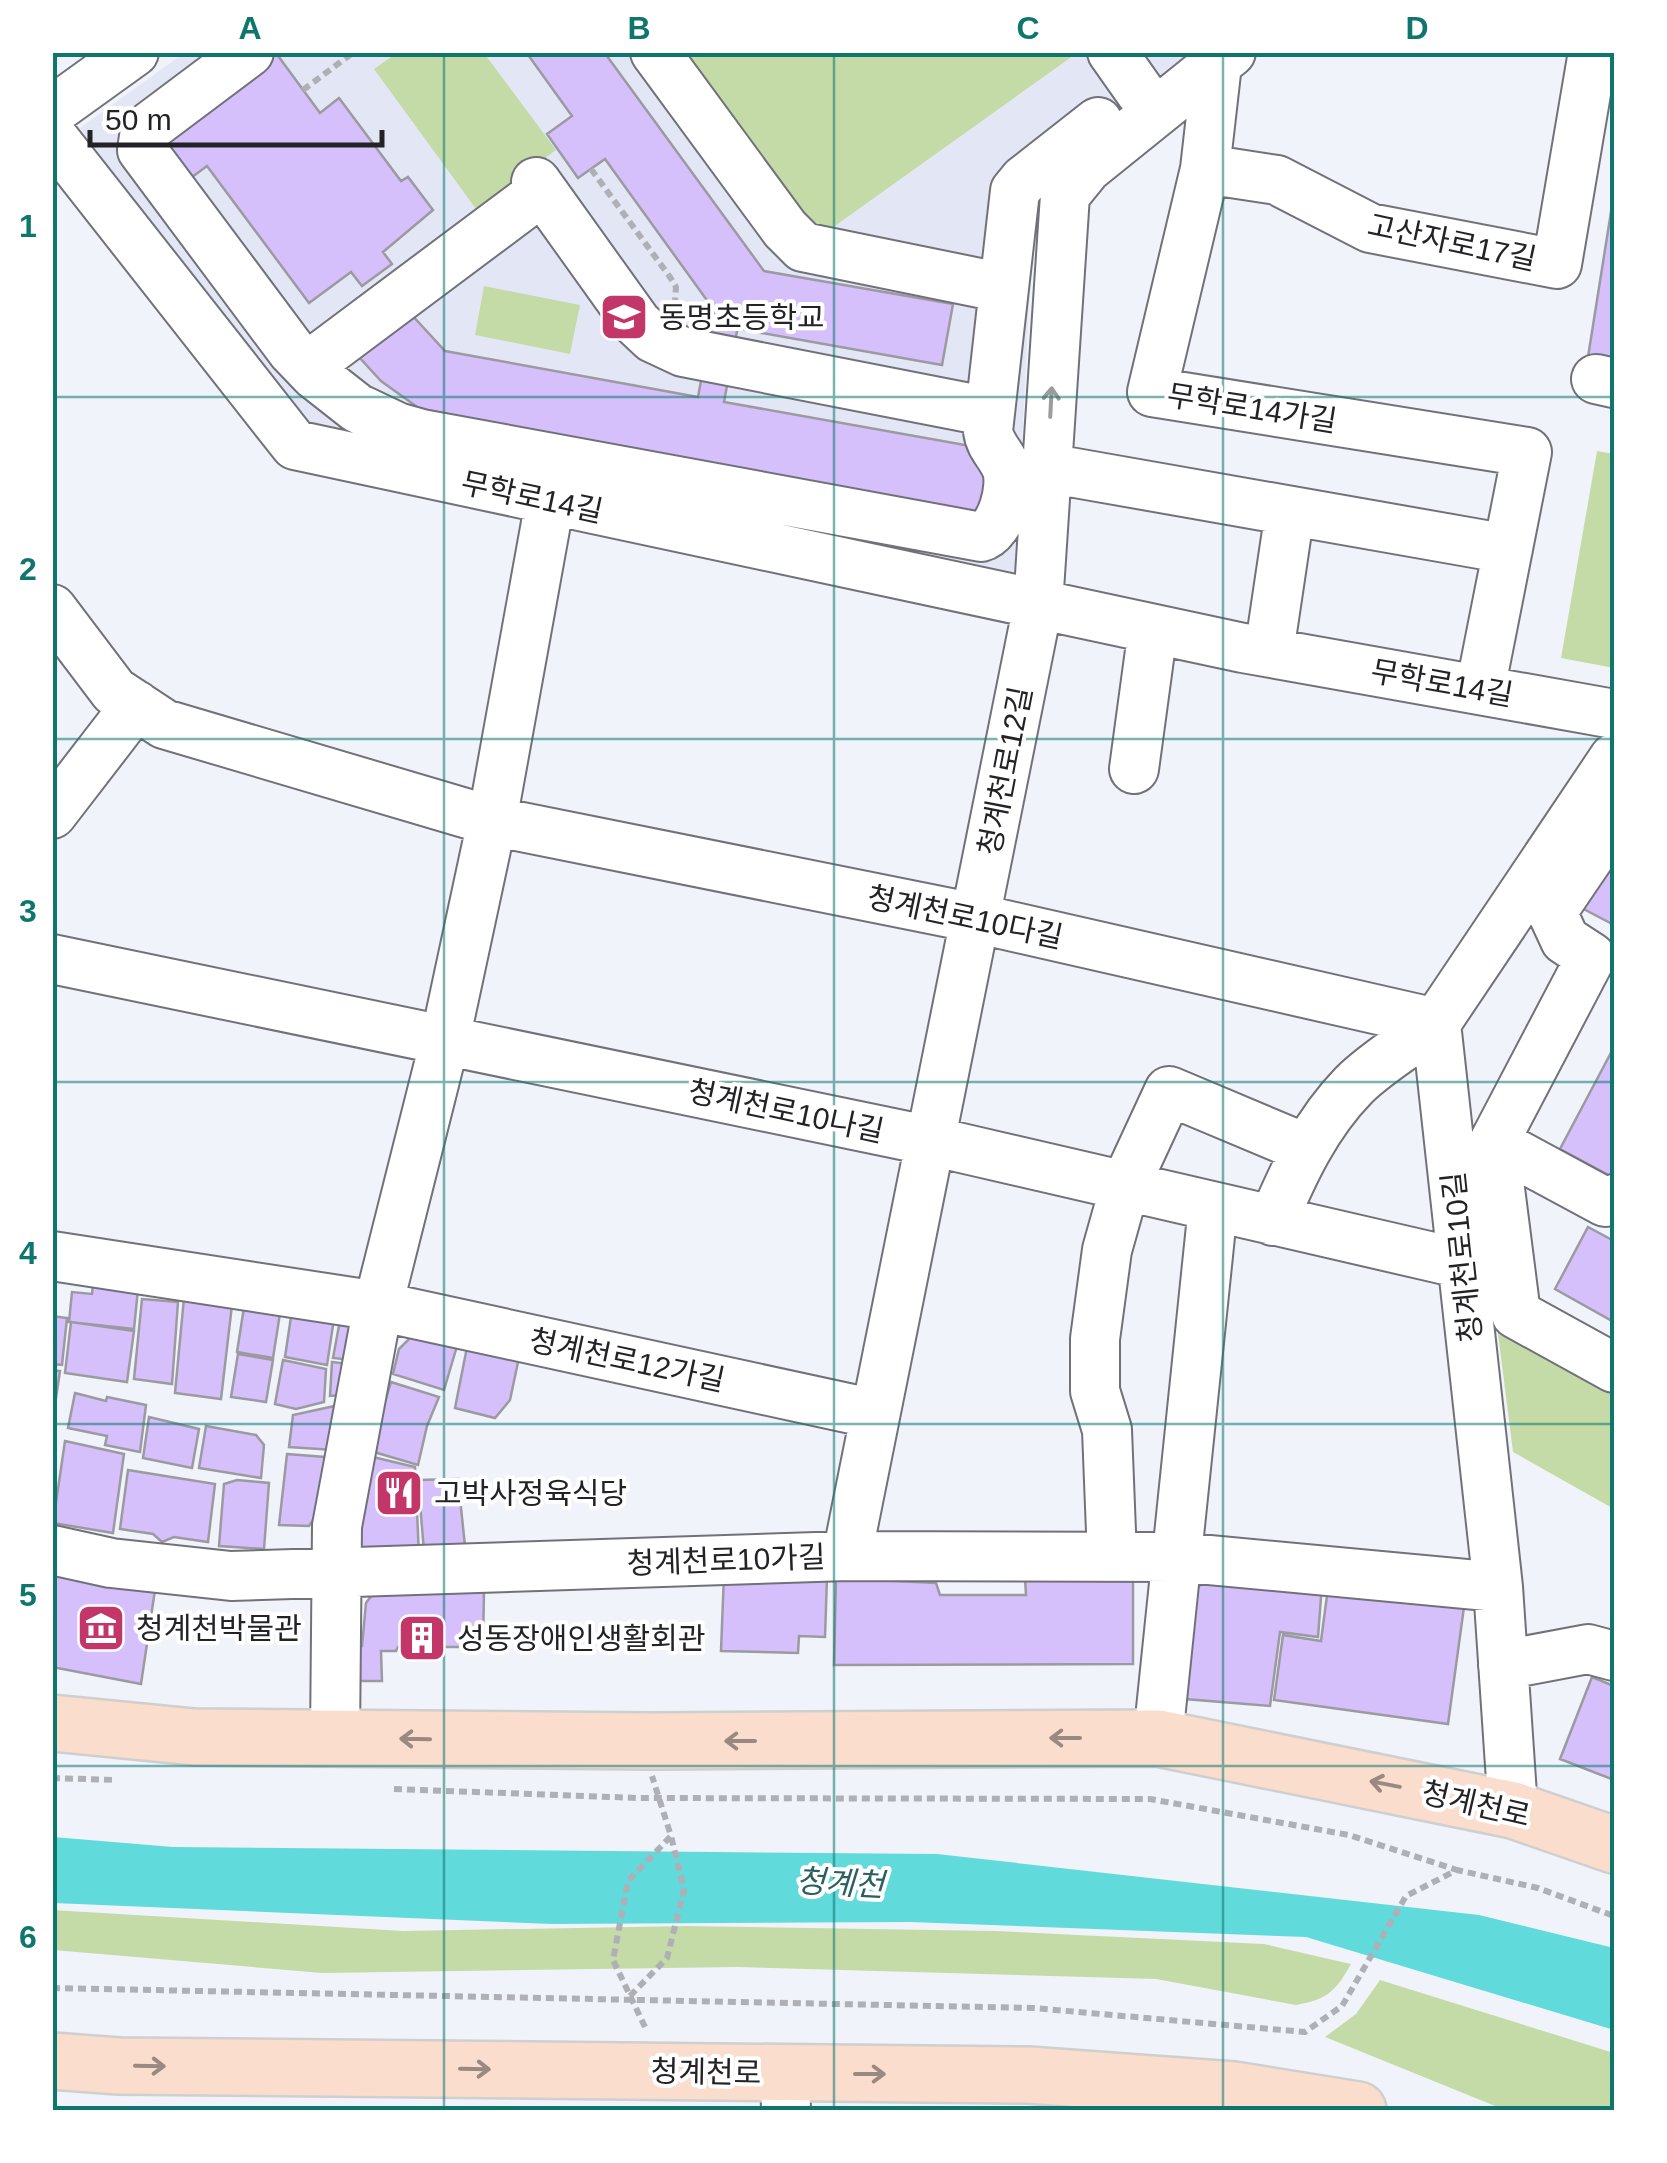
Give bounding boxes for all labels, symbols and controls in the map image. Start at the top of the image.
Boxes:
text: A [238,10,262,46]
text: B [627,10,651,46]
text: C [1016,10,1040,46]
text: D [1405,10,1429,46]
scale bar [90,85,382,147]
text: 50 m [105,103,172,136]
text: 1 [19,208,37,244]
street label: 고산자로17길 [1365,208,1539,276]
school or university icon: 동명초등학교 [598,291,650,343]
place label: 동명초등학교 [659,301,825,334]
street label: 무학로14가길 [1165,378,1339,438]
one-way arrow [1042,387,1061,419]
street label: 무학로14길 [458,466,606,528]
text: 2 [19,551,37,587]
street label: 무학로14길 [1368,654,1516,712]
street label: 청계천로12길 [972,684,1038,858]
street label: 청계천로10다길 [864,880,1066,954]
text: 3 [19,893,37,929]
street label: 청계천로10나길 [685,1074,887,1148]
street label: 청계천로10길 [1437,1170,1487,1344]
text: 4 [19,1235,37,1271]
street label: 청계천로12가길 [526,1323,728,1397]
restaurant icon: 고박사정육식당 [373,1467,425,1519]
place label: 고박사정육식당 [434,1477,627,1510]
street label: 청계천로10가길 [626,1540,826,1580]
text: 5 [19,1577,37,1613]
museum icon: 청계천박물관 [75,1602,127,1654]
place label: 청계천박물관 [136,1612,302,1645]
building icon: 성동장애인생활회관 [396,1612,448,1664]
place label: 성동장애인생활회관 [457,1622,705,1655]
one-way arrow [1050,1729,1082,1748]
one-way arrow [400,1730,432,1748]
one-way arrow [725,1732,758,1750]
one-way arrow [1370,1774,1402,1793]
street label: 청계천로 [1419,1776,1533,1832]
water label: 청계천 [795,1863,889,1903]
text: 6 [19,1919,37,1955]
street label: 청계천로 [651,2055,761,2089]
one-way arrow [132,2056,165,2076]
one-way arrow [458,2060,490,2079]
one-way arrow [852,2064,885,2084]

